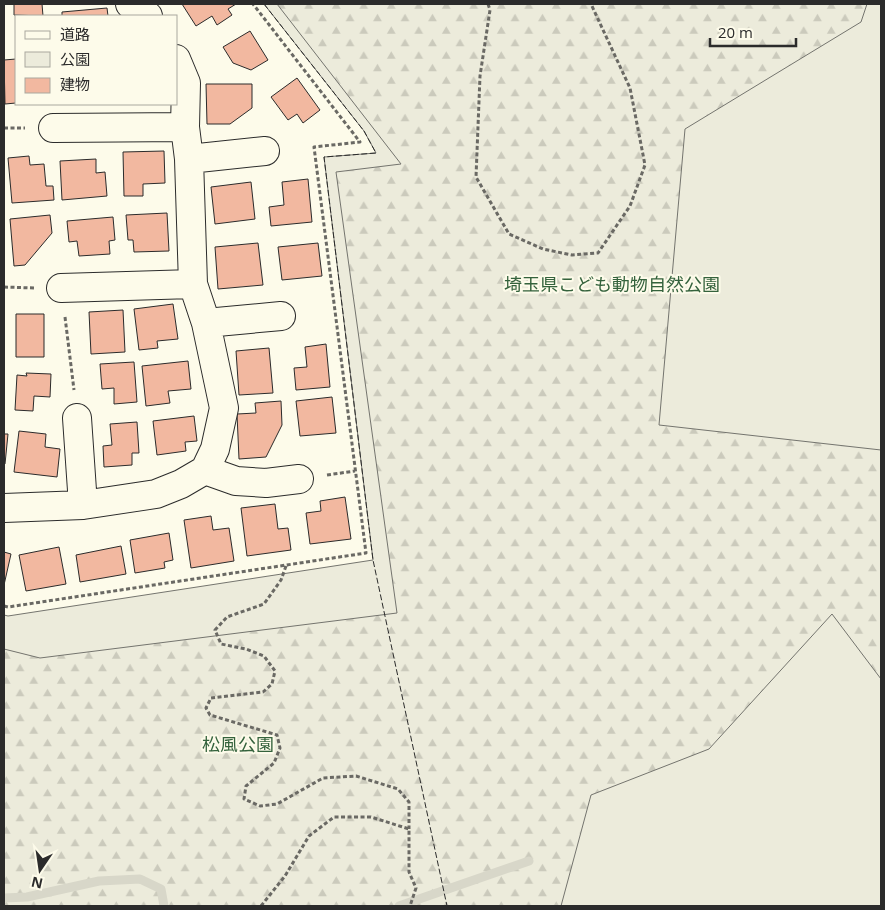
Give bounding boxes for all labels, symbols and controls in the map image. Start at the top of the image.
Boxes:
legend [15,15,178,105]
scale bar [710,15,796,47]
text: 20 m [718,22,753,42]
text: 道路 [60,24,90,44]
text: 公園 [60,49,90,69]
text: 建物 [60,74,90,94]
park label: 埼玉県こども動物自然公園 [504,272,720,296]
park label: 松風公園 [202,732,274,756]
north arrow [15,845,65,895]
text: N [29,873,45,894]

